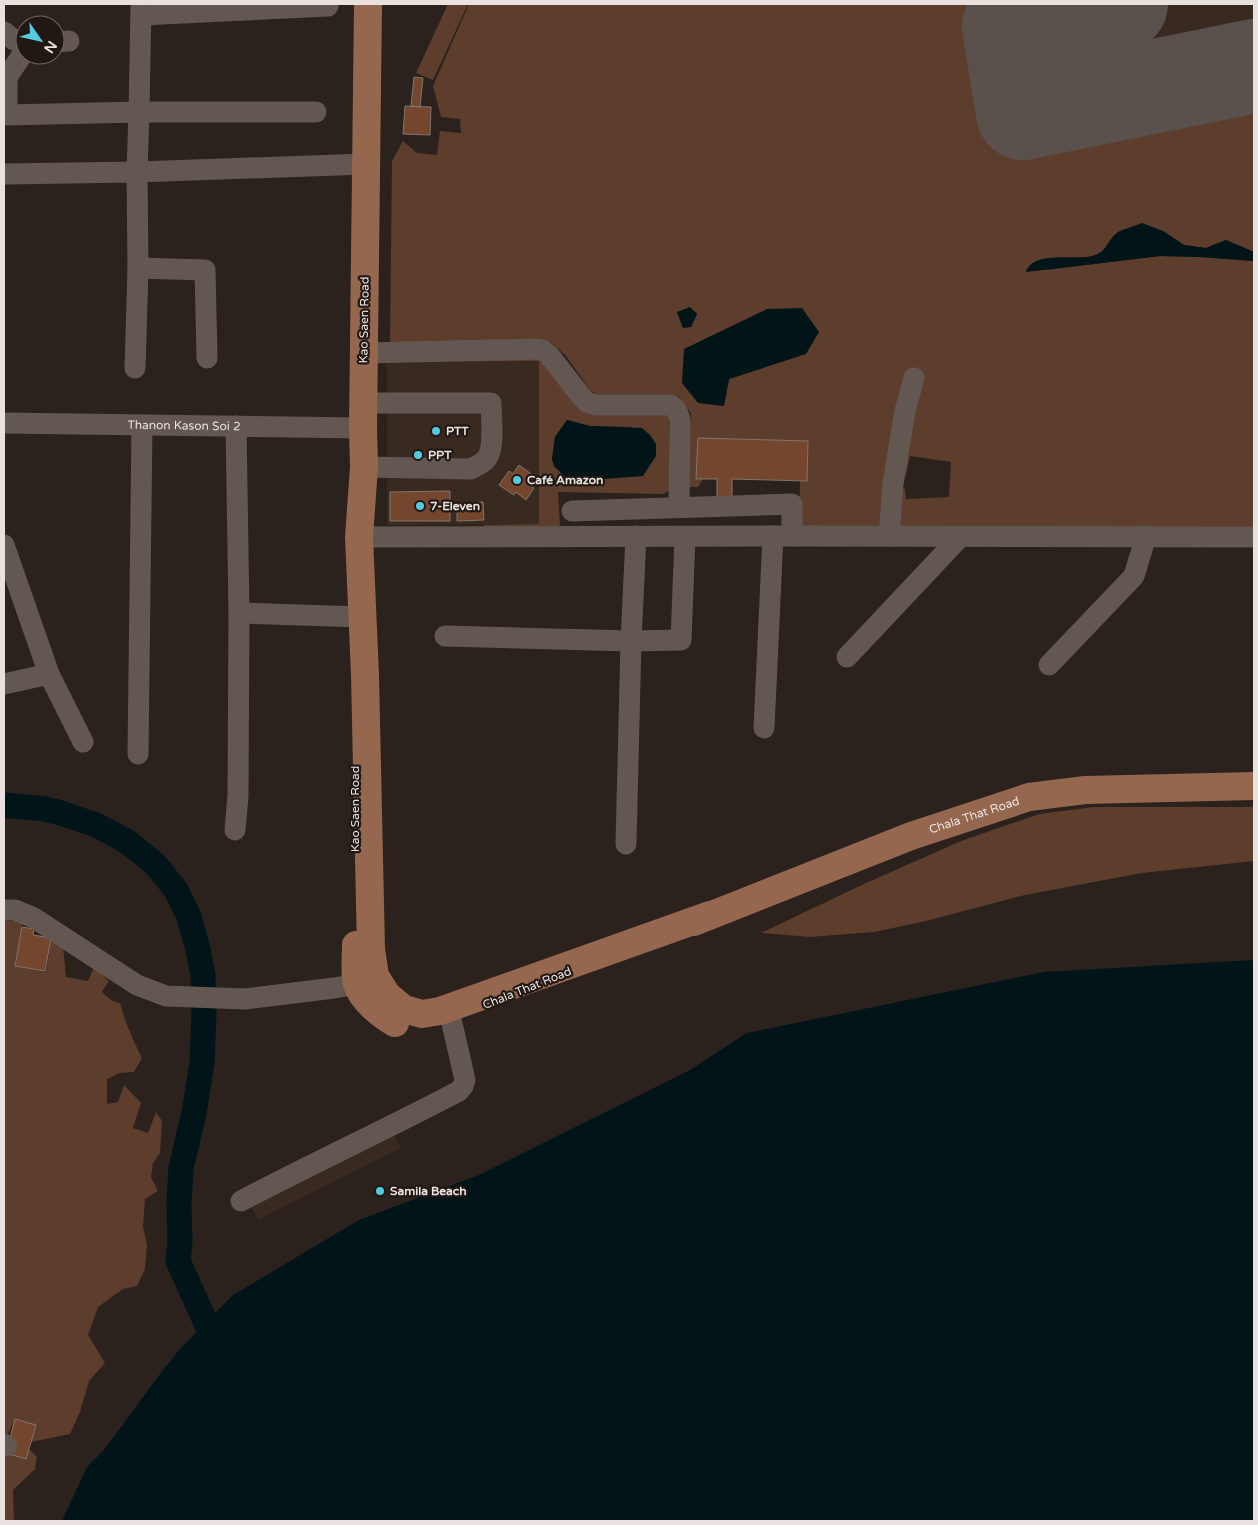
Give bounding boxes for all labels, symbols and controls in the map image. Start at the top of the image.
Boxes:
north arrow [15,15,65,65]
text: N [40,38,61,56]
street label: Kao Saen Road [356,277,372,363]
street label: Thanon Kason Soi 2 [127,418,241,433]
place label: PTT [446,424,469,438]
marker: PTT [430,425,442,437]
place label: PPT [428,448,452,462]
marker: PPT [412,449,424,461]
place label: Café Amazon [527,473,603,487]
marker: Café Amazon [511,474,523,486]
place label: 7-Eleven [430,499,480,513]
marker: 7-Eleven [414,500,426,512]
street label: Kao Saen Road [348,766,362,852]
street label: Chala That Road [927,794,1021,837]
street label: Chala That Road [481,964,573,1012]
place label: Samila Beach [390,1184,467,1198]
marker: Samila Beach [374,1185,386,1197]

